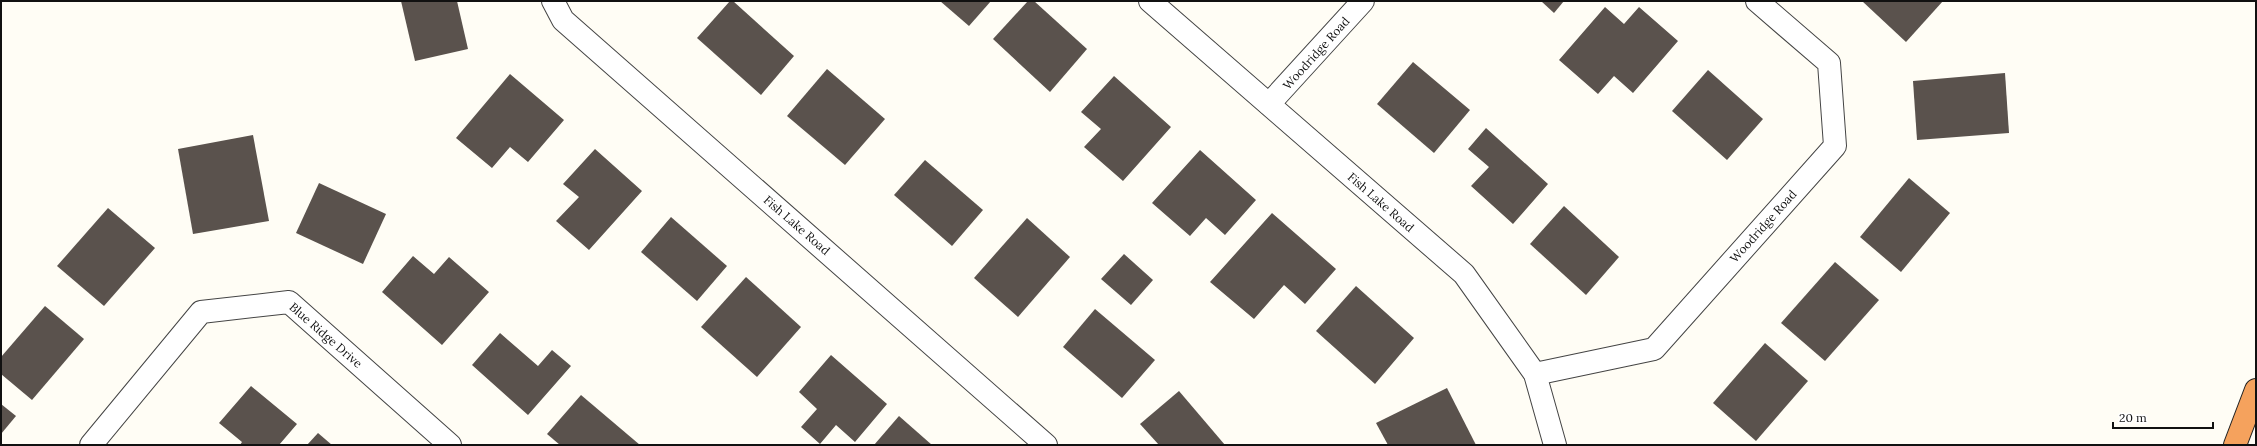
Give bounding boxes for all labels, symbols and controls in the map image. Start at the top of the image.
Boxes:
street label: Woodridge Road [1279,14,1353,92]
street label: Fish Lake Road [1345,169,1417,235]
street label: Woodridge Road [1726,187,1800,265]
street label: Fish Lake Road [761,192,833,258]
street label: Blue Ridge Drive [286,299,366,371]
scale bar [2113,404,2213,430]
text: 20 m [2119,410,2147,425]

